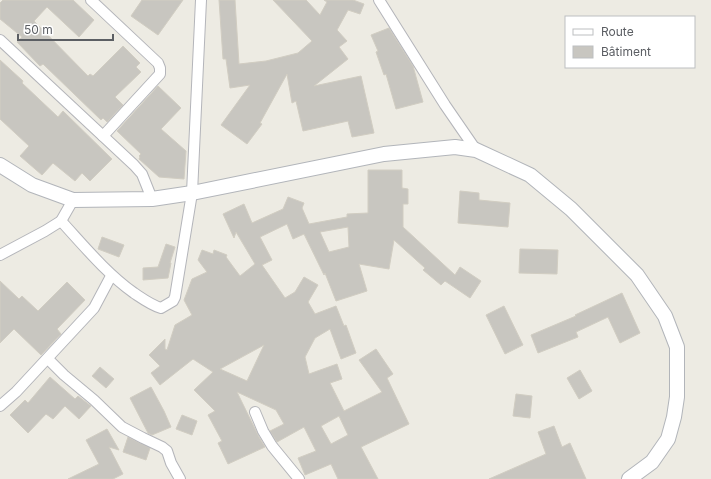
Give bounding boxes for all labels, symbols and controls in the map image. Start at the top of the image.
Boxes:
scale bar [18,16,113,42]
legend [565,16,695,68]
text: 50 m [24,22,53,37]
text: Route [601,24,634,39]
text: Bâtiment [601,44,651,59]

